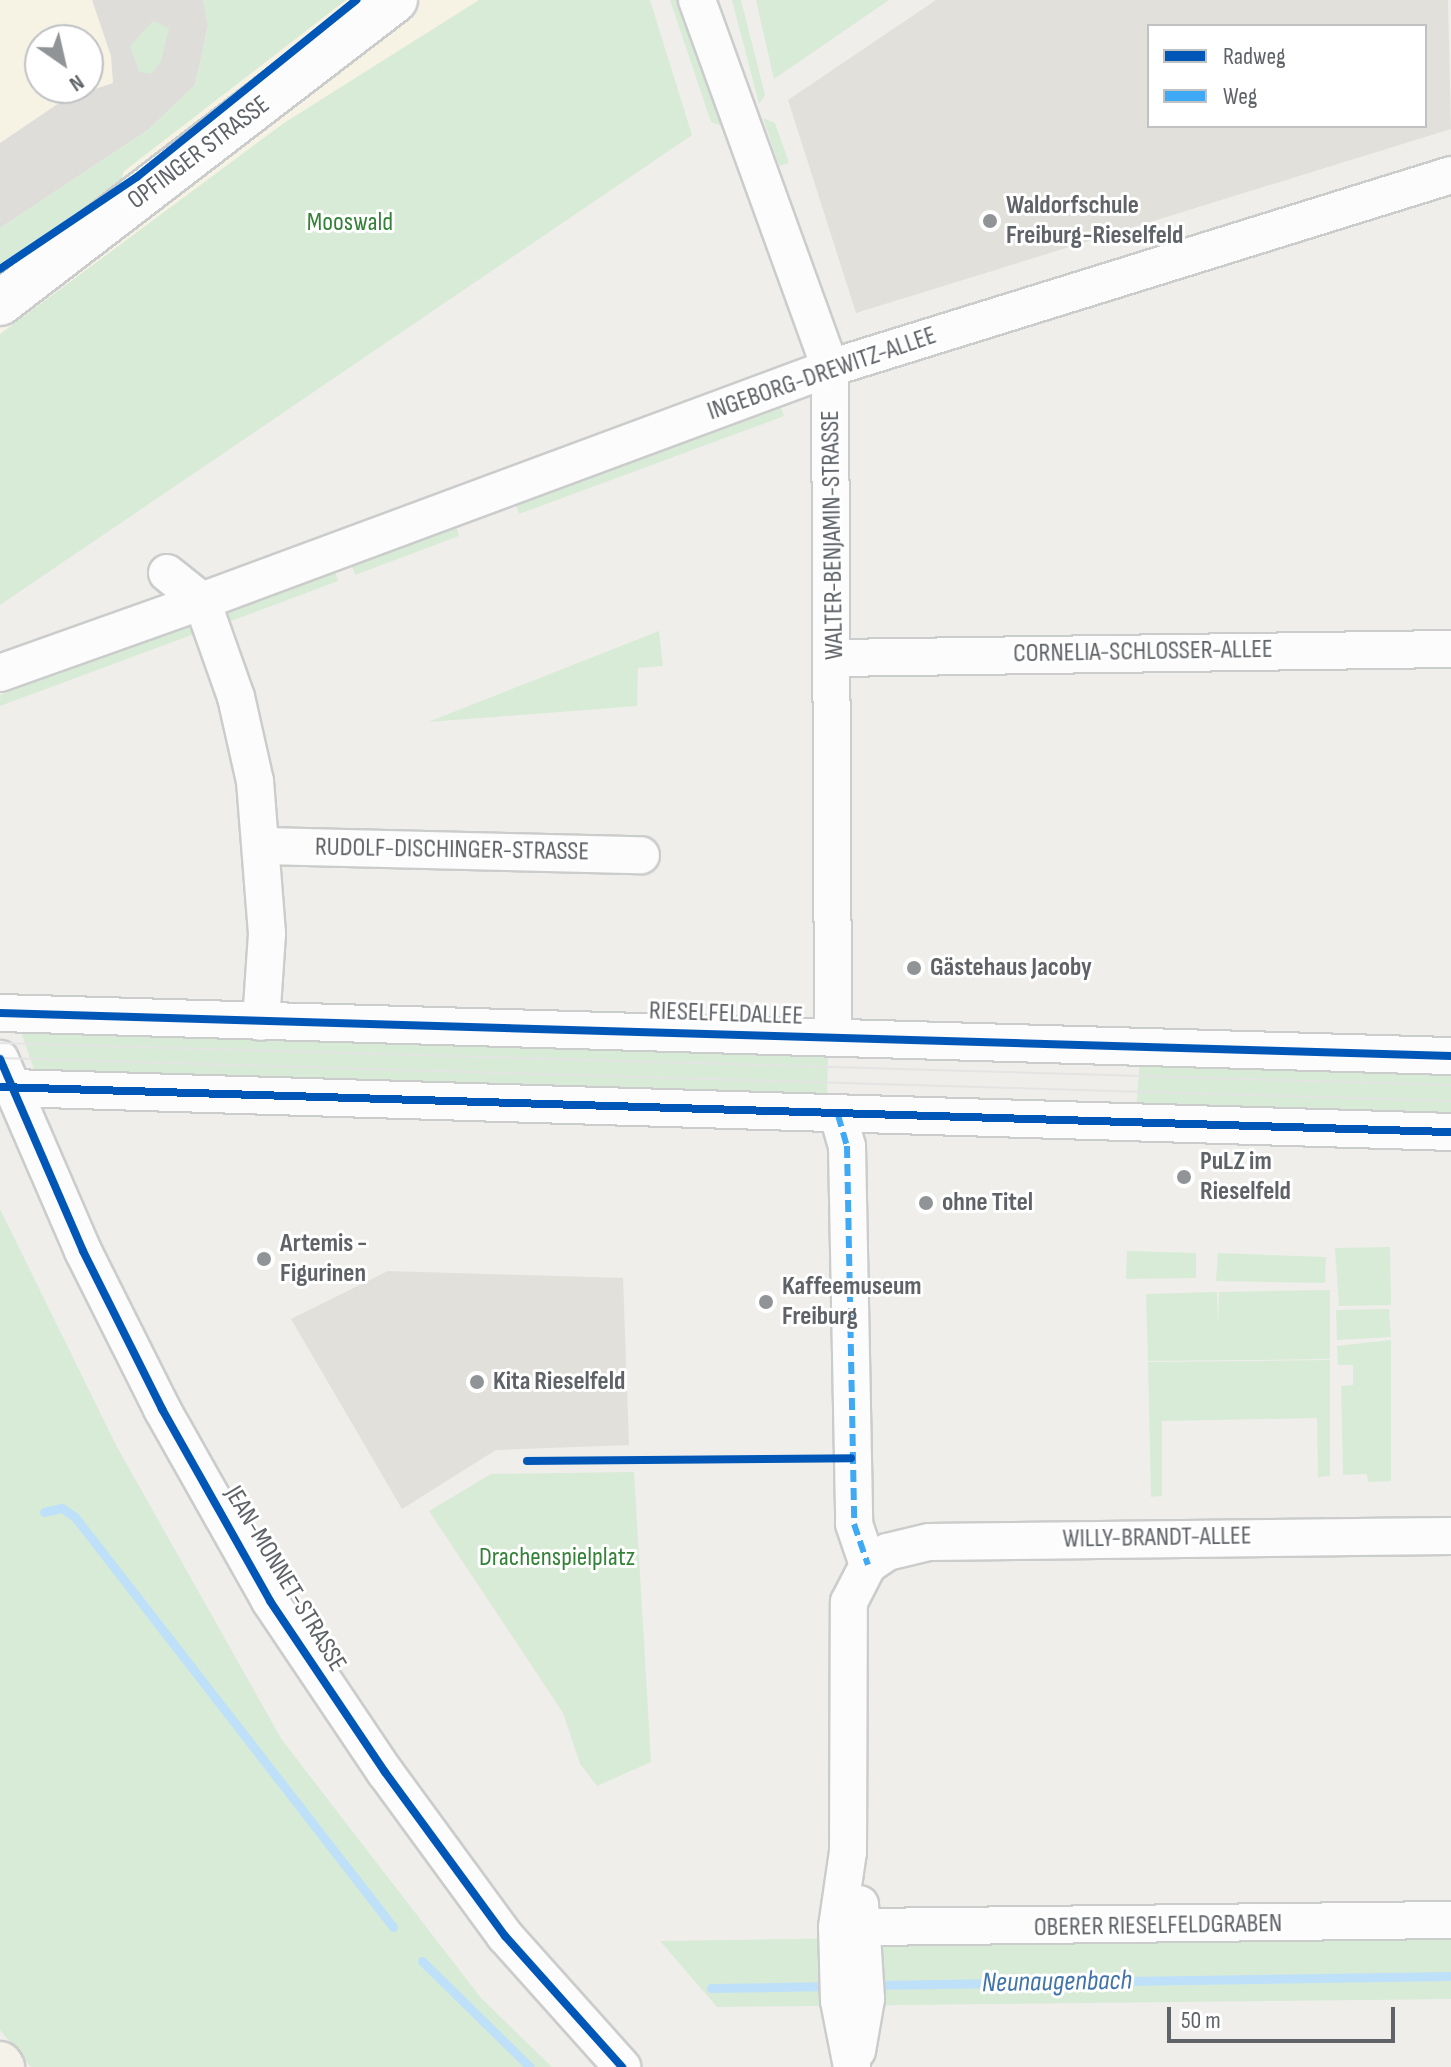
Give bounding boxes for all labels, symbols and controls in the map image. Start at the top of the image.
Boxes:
north arrow [24,24,104,104]
legend [1147,24,1427,128]
text: Radweg [1223,42,1286,71]
text: N [64,68,89,97]
text: Weg [1223,82,1257,111]
street label: OPFINGER STRASSE [122,90,276,216]
place label: Waldorfschule Freiburg-Rieselfeld [1006,190,1183,252]
park label: Mooswald [307,207,393,239]
marker: Waldorfschule Freiburg-Rieselfeld [981,212,999,230]
street label: INGEBORG-DREWITZ-ALLEE [704,320,940,428]
street label: WALTER-BENJAMIN-STRASSE [815,410,851,660]
street label: CORNELIA-SCHLOSSER-ALLEE [1013,634,1273,670]
street label: RUDOLF-DISCHINGER-STRASSE [315,832,589,868]
place label: Gästehaus Jacoby [930,952,1092,984]
marker: Gästehaus Jacoby [905,959,923,977]
street label: RIESELFELDALLEE [648,996,804,1032]
place label: PuLZ im Rieselfeld [1200,1146,1291,1208]
marker: PuLZ im Rieselfeld [1175,1168,1193,1186]
place label: ohne Titel [942,1187,1033,1219]
marker: ohne Titel [917,1194,935,1212]
place label: Artemis - Figurinen [280,1228,367,1290]
marker: Artemis - Figurinen [255,1250,273,1268]
place label: Kaffeemuseum Freiburg [782,1271,922,1332]
marker: Kaffeemuseum Freiburg [757,1293,775,1311]
place label: Kita Rieselfeld [493,1366,625,1398]
marker: Kita Rieselfeld [468,1373,486,1391]
street label: JEAN-MONNET-STRASSE [217,1481,353,1677]
street label: WILLY-BRANDT-ALLEE [1062,1521,1252,1555]
park label: Drachenspielplatz [479,1542,635,1574]
street label: OBERER RIESELFELDGRABEN [1034,1908,1282,1944]
water label: Neunaugenbach [982,1964,1132,2000]
scale bar [1171,1991,1399,2041]
text: 50 m [1181,2006,1221,2035]

